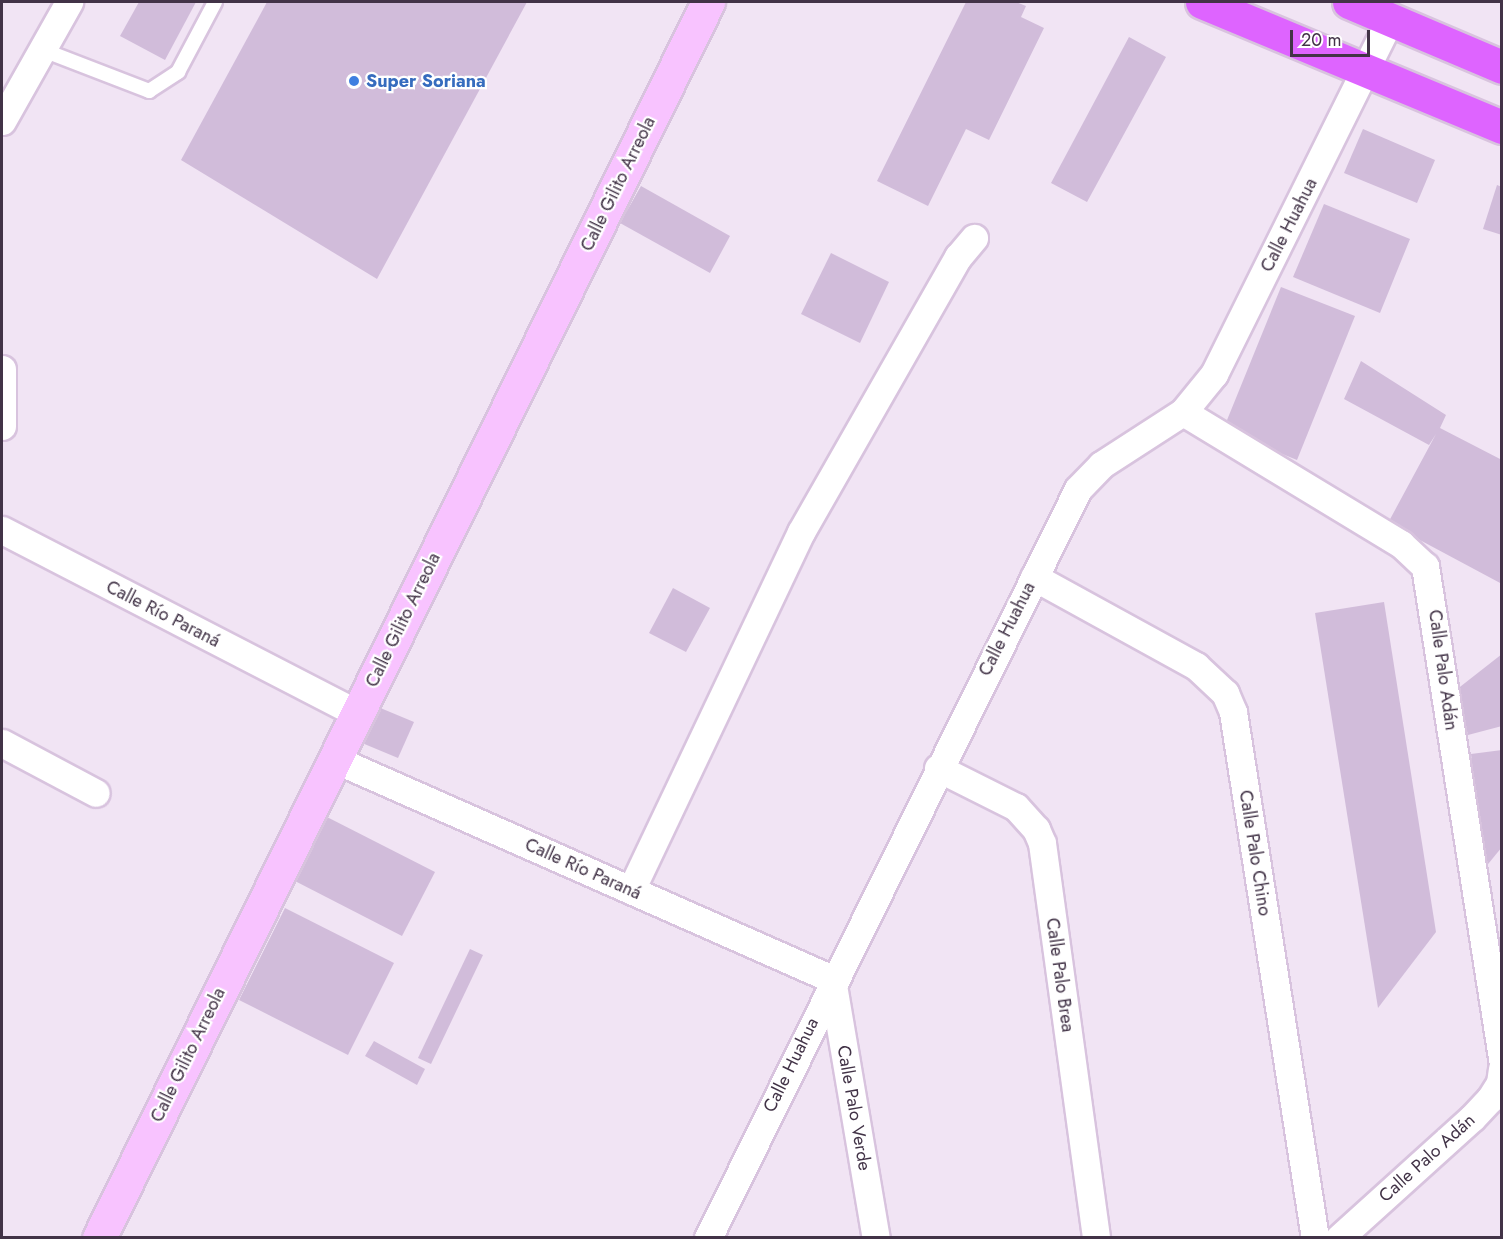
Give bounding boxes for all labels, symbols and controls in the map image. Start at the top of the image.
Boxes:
scale bar [1293,18,1372,56]
text: 20 m [1301,27,1341,53]
place label: Super Soriana [366,70,486,92]
marker: Super Soriana [347,74,361,88]
street label: Calle Gilito Arreola [576,113,660,255]
street label: Calle Huahua [1256,174,1322,276]
street label: Calle Gilito Arreola [361,549,445,691]
street label: Calle Río Paraná [102,576,224,652]
street label: Calle Huahua [974,578,1040,680]
street label: Calle Palo Adán [1424,608,1462,732]
street label: Calle Palo Chino [1234,789,1276,917]
street label: Calle Río Paraná [522,834,644,904]
street label: Calle Palo Brea [1041,916,1079,1034]
street label: Calle Gilito Arreola [146,984,230,1126]
street label: Calle Huahua [759,1014,823,1116]
street label: Calle Palo Verde [832,1044,876,1172]
street label: Calle Palo Adán [1375,1109,1479,1207]

